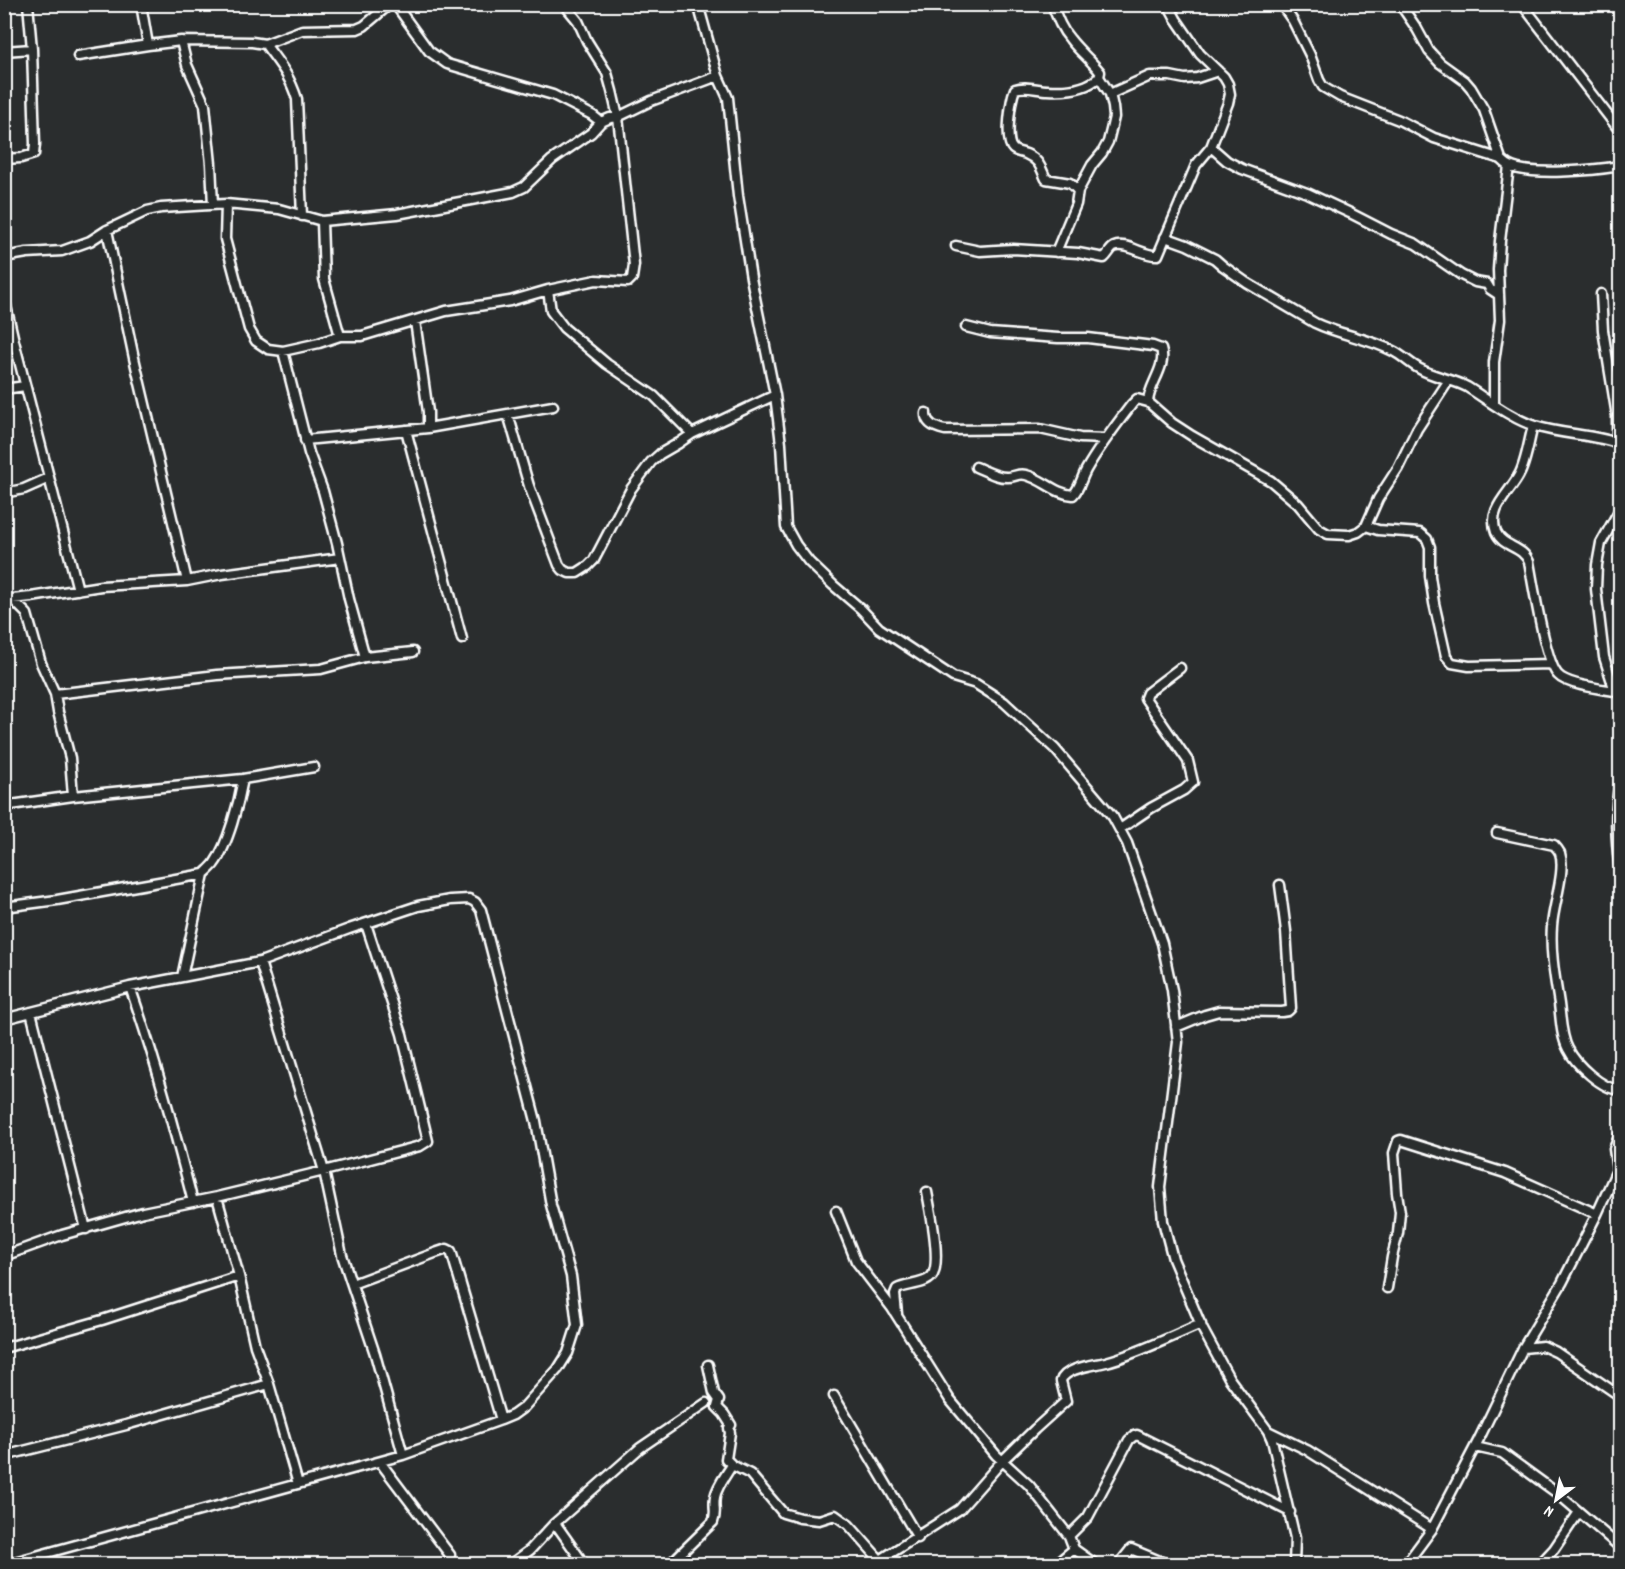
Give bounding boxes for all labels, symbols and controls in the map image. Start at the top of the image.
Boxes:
north arrow [1526,1470,1586,1530]
text: N [1540,1499,1559,1522]

